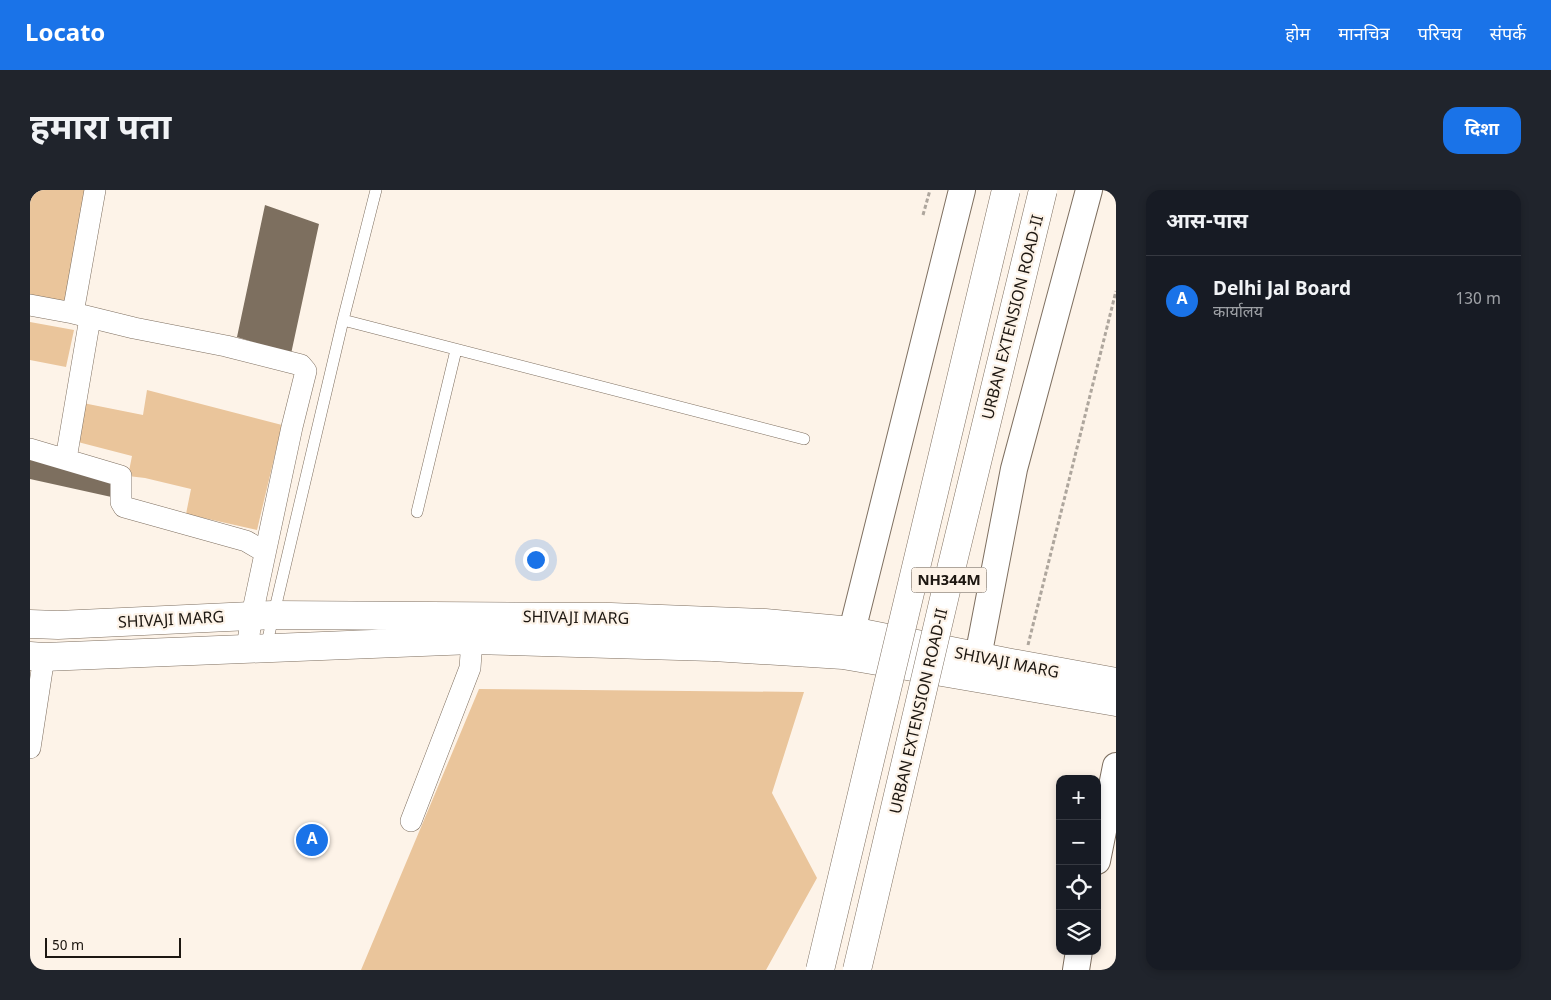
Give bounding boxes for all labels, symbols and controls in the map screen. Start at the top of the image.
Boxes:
text: Locato [25,19,105,51]
text: होम [1285,24,1310,47]
text: मानचित्र [1338,24,1390,47]
text: परिचय [1418,24,1462,47]
text: संपर्क [1490,24,1526,47]
button: दिशा [1443,107,1521,154]
text: हमारा पता [30,108,171,153]
text: आस-पास [1166,209,1248,237]
street label: URBAN EXTENSION ROAD-II [979,213,1050,422]
text: Delhi Jal Board [1213,278,1351,303]
text: A [1176,290,1188,311]
text: 130 m [1455,290,1501,311]
text: कार्यालय [1213,303,1263,324]
your location [523,547,549,573]
road number: NH344M [912,568,986,592]
street label: URBAN EXTENSION ROAD-II [887,607,954,816]
street label: SHIVAJI MARG [117,608,225,635]
street label: SHIVAJI MARG [523,608,629,631]
street label: SHIVAJI MARG [952,644,1061,685]
map controls [1056,775,1101,955]
button: + [1056,775,1101,820]
button: − [1056,820,1101,865]
pin: A [296,821,328,859]
button: locate [1056,865,1101,910]
button: layers [1056,910,1101,955]
scale bar [45,935,181,958]
text: 50 m [52,937,84,956]

